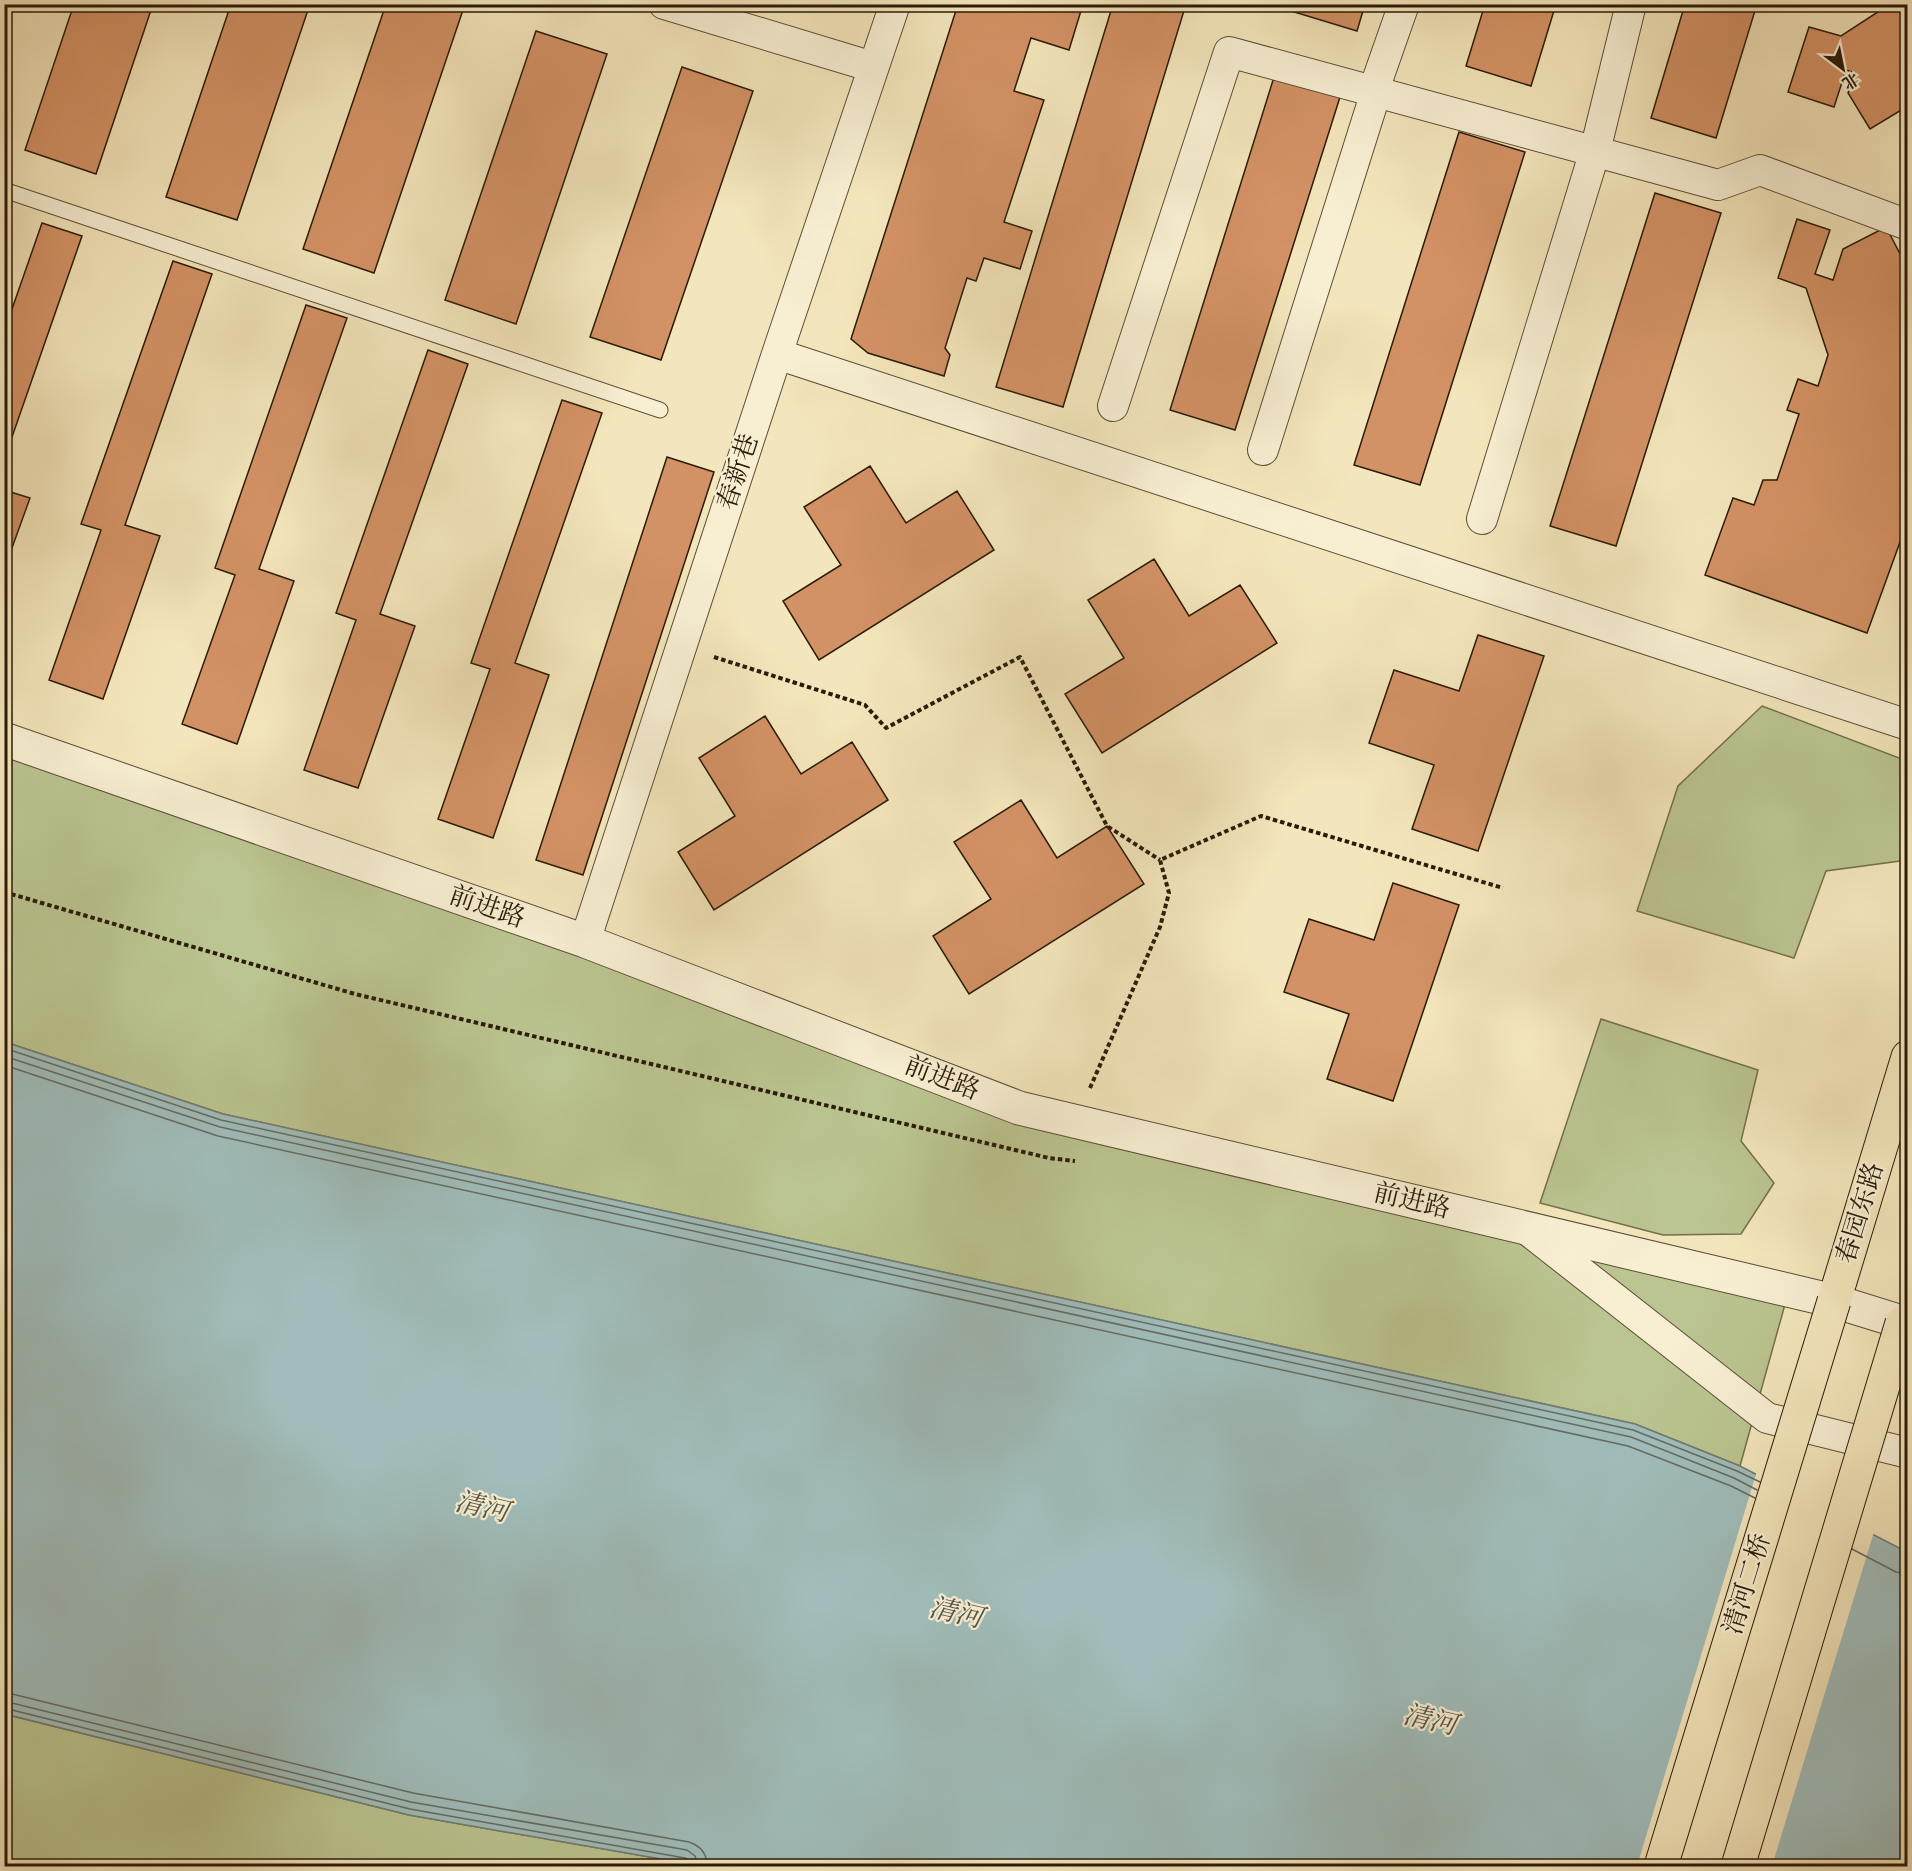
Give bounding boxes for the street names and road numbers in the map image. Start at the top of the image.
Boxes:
street label: 春新巷 [711,430,765,514]
street label: 前进路 [445,879,529,935]
street label: 前进路 [900,1049,984,1107]
street label: 春园东路 [1829,1159,1891,1267]
street label: 前进路 [1370,1177,1454,1225]
street label: 清河二桥 [1716,1530,1778,1638]

